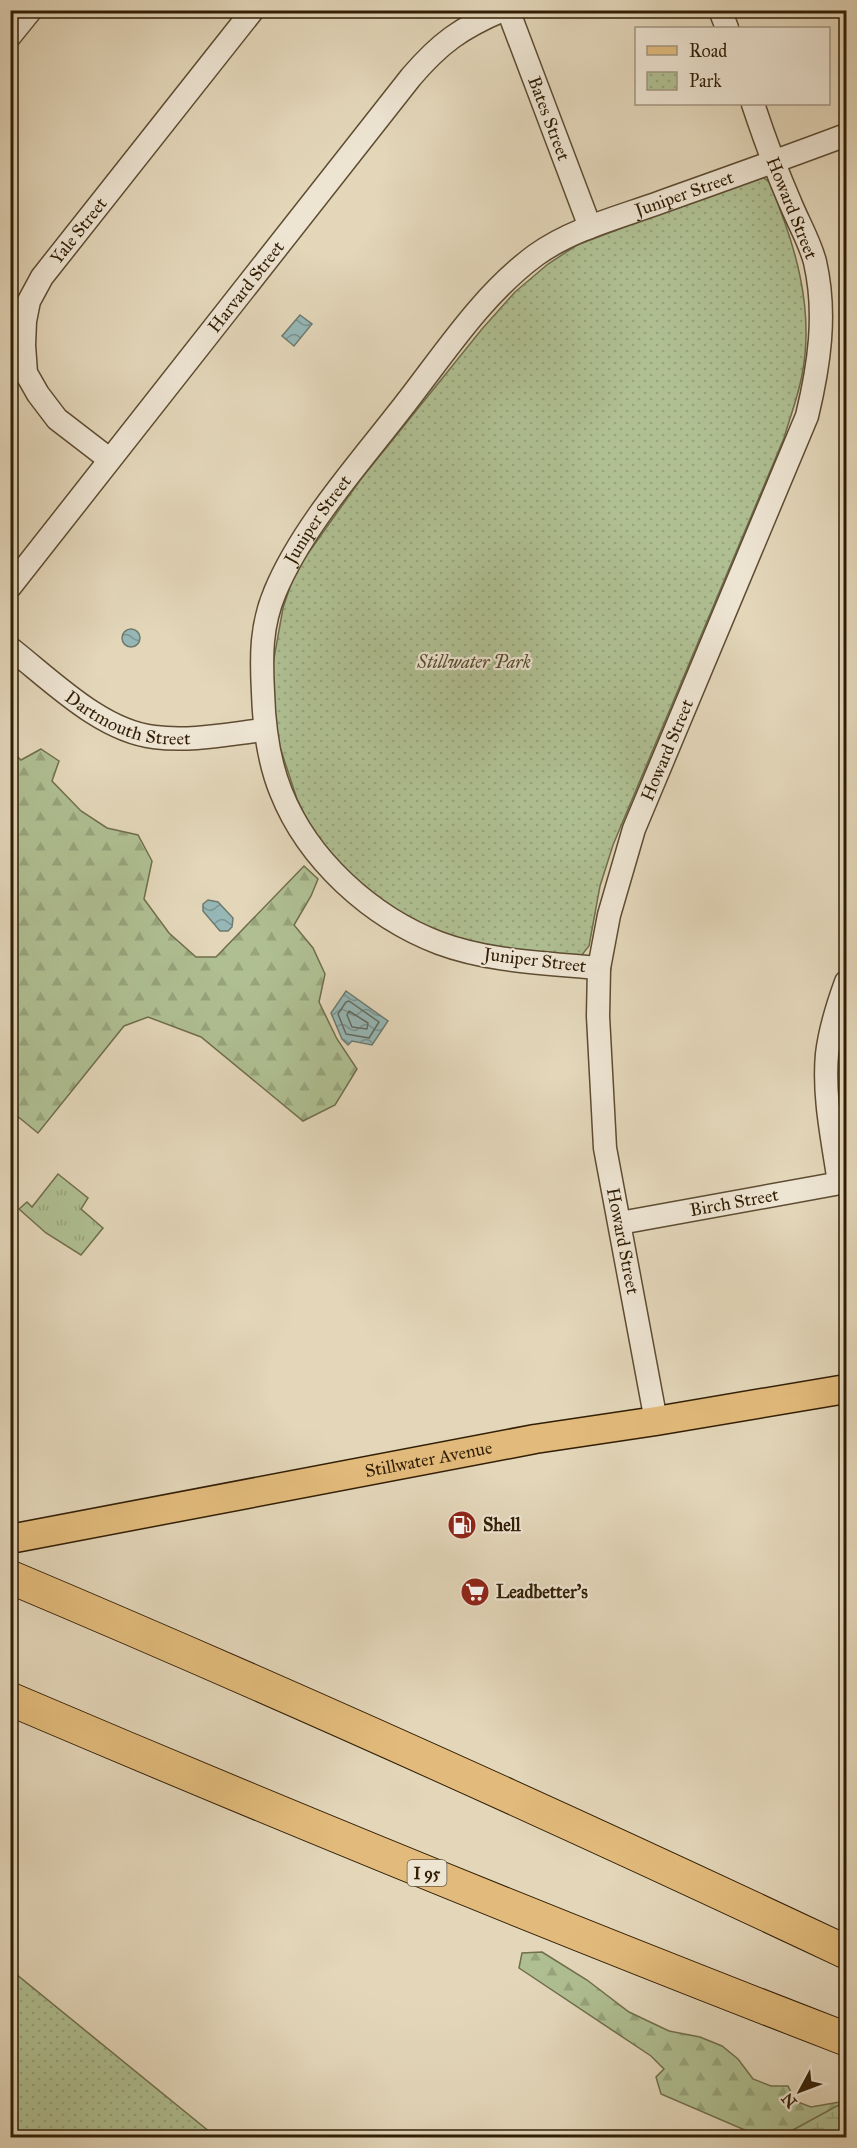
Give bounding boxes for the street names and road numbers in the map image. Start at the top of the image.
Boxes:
street label: Bates Street [523,73,575,164]
street label: Howard Street [762,154,823,263]
street label: Juniper Street [630,166,737,223]
street label: Yale Street [46,192,112,268]
street label: Harvard Street [203,236,289,337]
street label: Juniper Street [279,470,356,570]
street label: Dartmouth Street [61,686,191,750]
street label: Howard Street [636,695,698,804]
street label: Juniper Street [480,943,588,978]
street label: Birch Street [688,1183,781,1221]
street label: Howard Street [602,1186,644,1297]
street label: Stillwater Avenue [363,1436,494,1482]
road number: I 95 [408,1860,446,1886]

